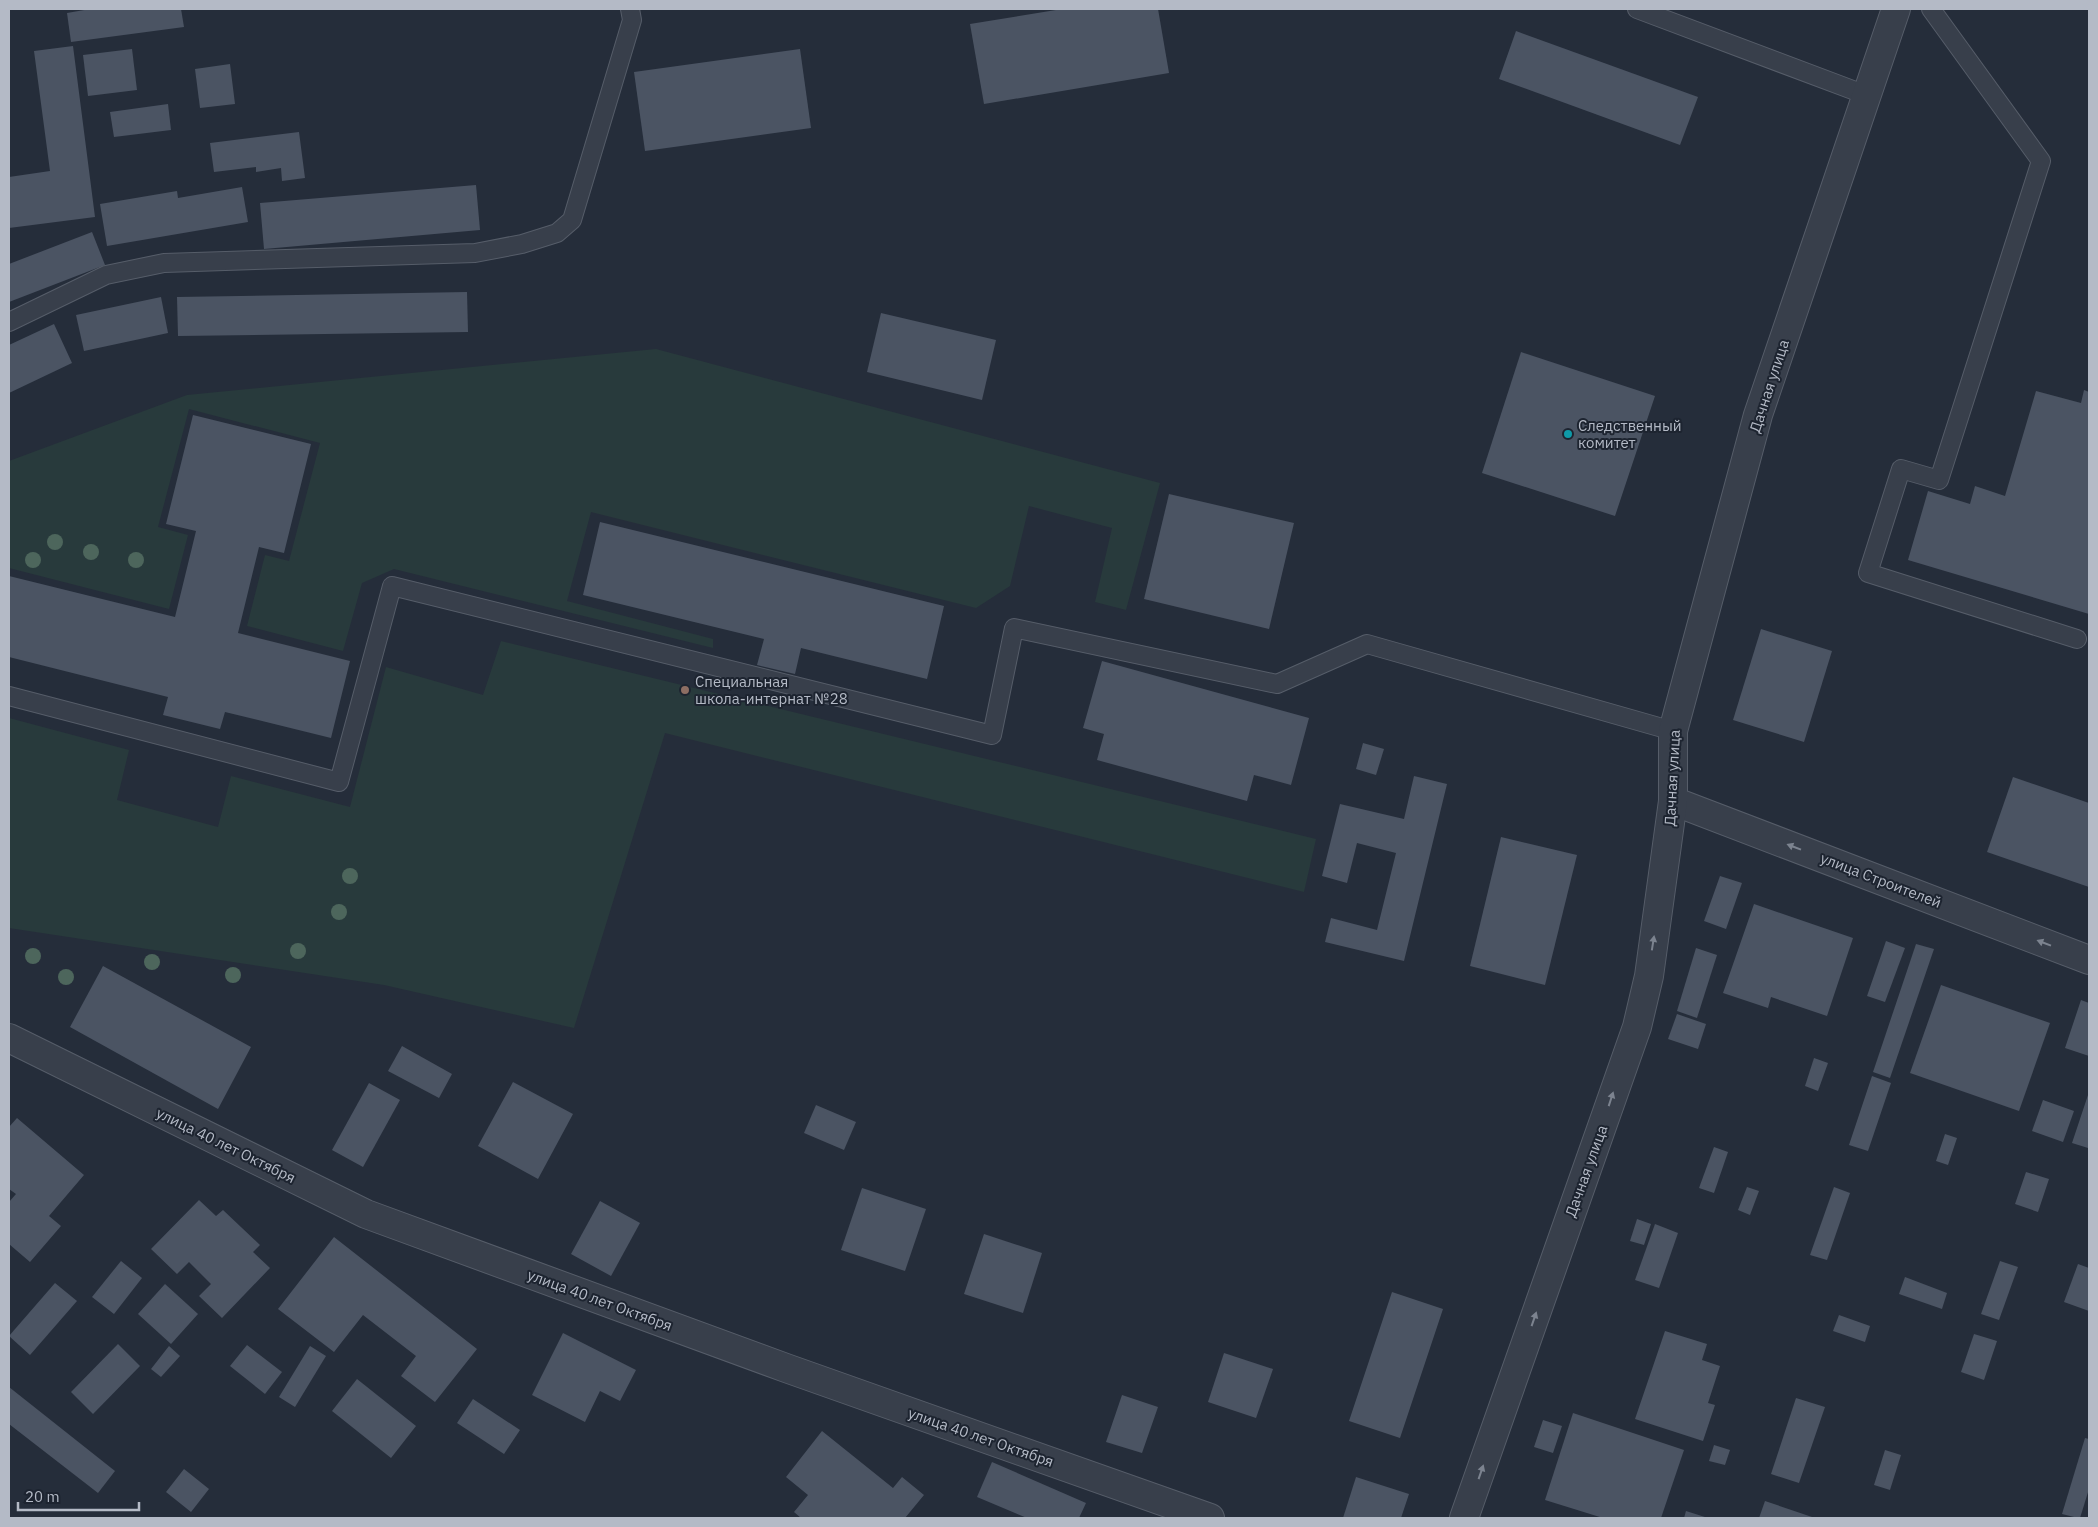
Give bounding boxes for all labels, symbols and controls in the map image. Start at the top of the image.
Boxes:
street label: Дачная улица [1745,337,1793,435]
place label: Следственный комитет [1578,416,1682,452]
marker: Следственный комитет [1562,428,1574,440]
place label: Специальная школа-интернат №28 [695,672,848,708]
marker: Специальная школа-интернат №28 [679,684,691,696]
street label: Дачная улица [1660,729,1684,827]
one-way arrow [1786,843,1801,851]
street label: улица Строителей [1818,848,1944,912]
one-way arrow [1650,935,1658,951]
one-way arrow [2037,938,2051,946]
one-way arrow [1608,1092,1615,1107]
street label: улица 40 лет Октября [153,1103,299,1187]
street label: Дачная улица [1561,1122,1611,1220]
street label: улица 40 лет Октября [525,1265,675,1335]
one-way arrow [1530,1311,1538,1326]
street label: улица 40 лет Октября [906,1403,1056,1471]
one-way arrow [1477,1464,1485,1479]
scale bar [18,1480,139,1512]
text: 20 m [25,1487,60,1506]

